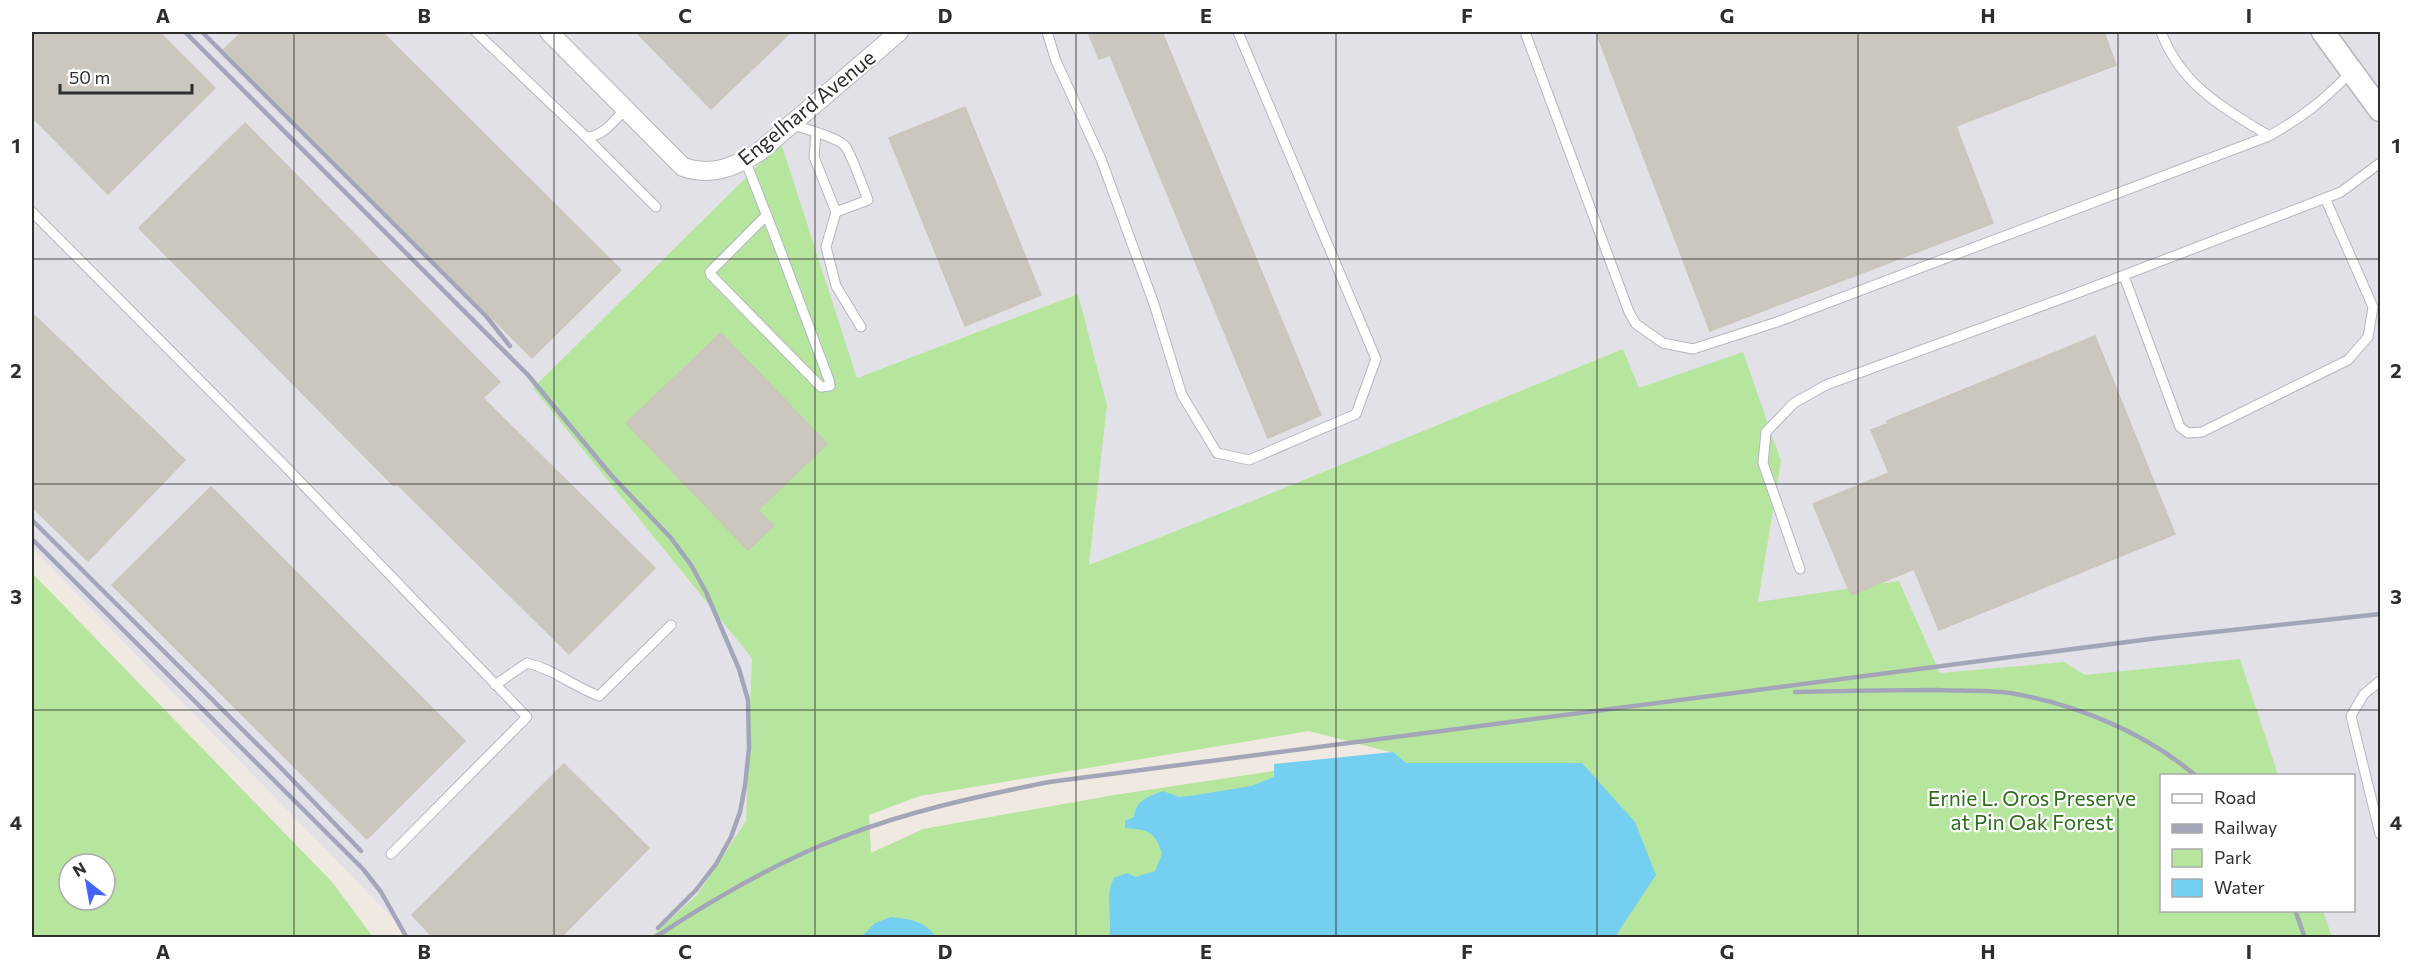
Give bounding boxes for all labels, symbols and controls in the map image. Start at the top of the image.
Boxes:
text: A [156,3,170,27]
text: B [417,3,431,27]
text: C [678,3,692,27]
text: D [938,3,952,27]
text: E [1200,3,1212,27]
text: F [1461,3,1473,27]
text: G [1720,3,1734,27]
text: H [1981,3,1996,27]
text: I [2246,3,2252,27]
street label: Engelhard Avenue [732,44,880,170]
scale bar [60,57,192,95]
text: 50 m [69,66,110,88]
text: 1 [11,133,21,157]
text: 1 [2391,133,2401,157]
text: 2 [10,358,22,382]
text: 2 [2390,358,2402,382]
text: 3 [10,584,22,608]
text: 3 [2390,584,2402,608]
legend [2160,774,2355,912]
park label: Ernie L. Oros Preserve at Pin Oak Forest [1928,785,2136,834]
text: Road [2214,786,2256,808]
text: 4 [10,810,22,834]
text: 4 [2390,810,2402,834]
text: Railway [2214,816,2277,838]
text: Park [2214,846,2252,868]
north arrow [57,852,117,912]
text: N [69,857,89,880]
text: Water [2214,876,2265,898]
text: A [156,939,170,963]
text: B [417,939,431,963]
text: C [678,939,692,963]
text: D [938,939,952,963]
text: E [1200,939,1212,963]
text: F [1461,939,1473,963]
text: G [1720,939,1734,963]
text: H [1981,939,1996,963]
text: I [2246,939,2252,963]

